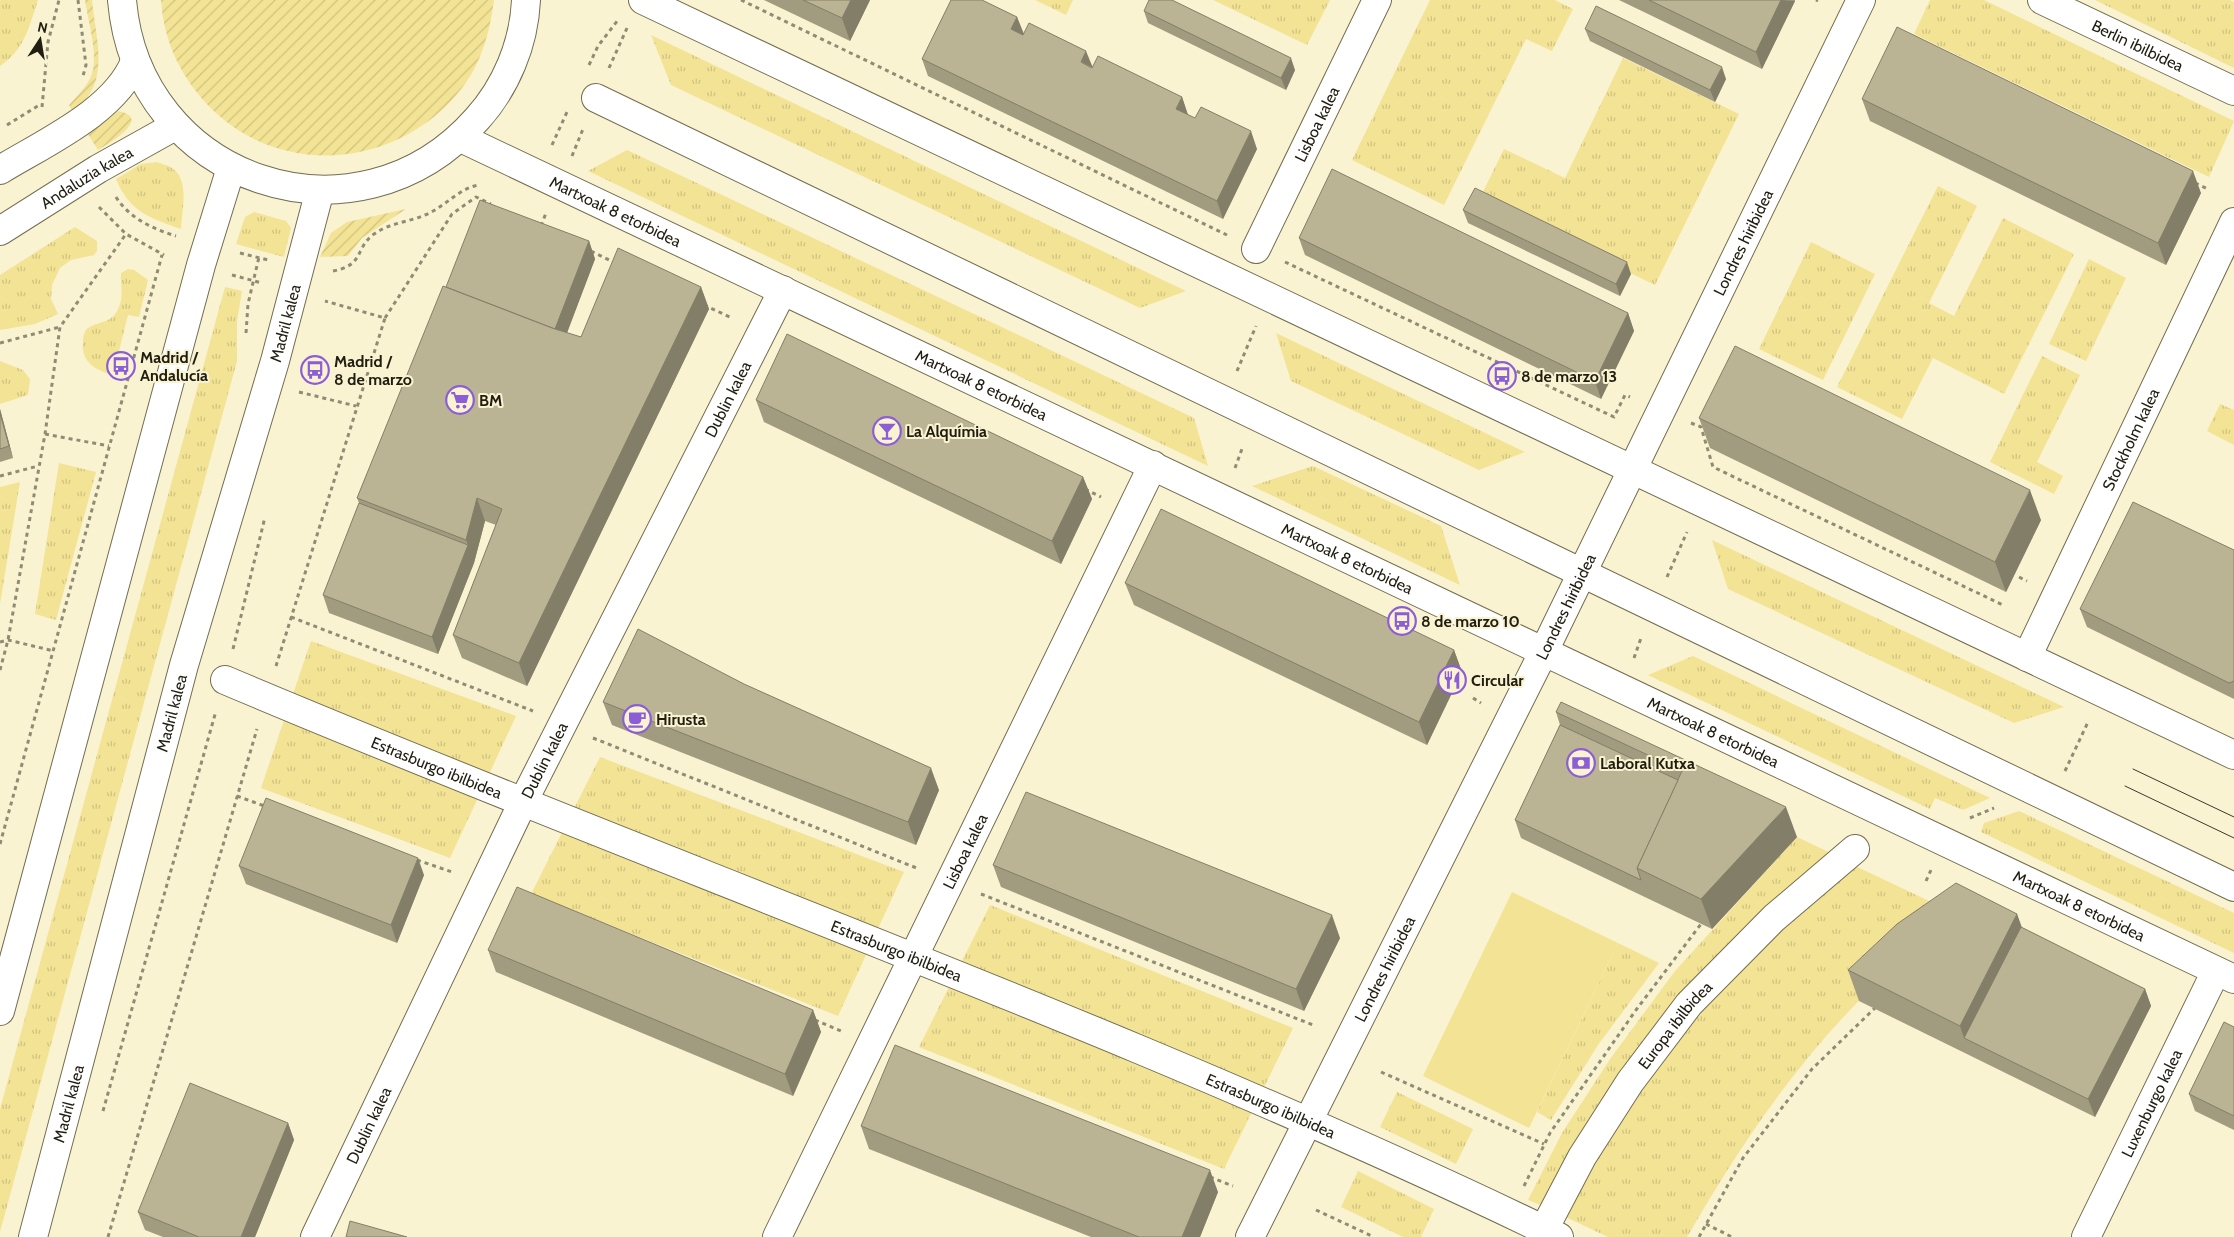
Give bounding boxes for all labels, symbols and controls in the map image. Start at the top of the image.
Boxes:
north arrow [15,15,65,65]
street label: Berlin ibilbidea [2089,16,2187,76]
text: N [36,17,49,37]
street label: Lisboa kalea [1291,83,1344,165]
street label: Andaluzia kalea [37,142,136,213]
street label: Martxoak 8 etorbidea [546,172,684,251]
street label: Londres hiribidea [1710,186,1777,299]
street label: Madril kalea [266,282,305,364]
street label: Martxoak 8 etorbidea [912,346,1050,425]
place label: Madrid / Andalucía [140,348,208,385]
bus stop icon: Madrid / Andalucía [106,351,136,381]
place label: Madrid / 8 de marzo [334,352,412,389]
bus stop icon: Madrid / 8 de marzo [300,355,330,385]
street label: Dublin kalea [701,358,755,441]
bus stop icon: 8 de marzo 13 [1487,361,1517,391]
place label: 8 de marzo 13 [1521,367,1617,386]
supermarket icon: BM [445,385,475,415]
street label: Stockholm kalea [2099,385,2164,494]
place label: BM [479,391,502,410]
bar icon: La Alquímia [872,416,902,446]
place label: La Alquímia [906,422,987,441]
street label: Martxoak 8 etorbidea [1278,520,1416,598]
street label: Londres hiribidea [1532,550,1600,663]
bus stop icon: 8 de marzo 10 [1387,606,1417,636]
place label: 8 de marzo 10 [1421,612,1520,631]
restaurant icon: Circular [1437,665,1467,695]
place label: Circular [1471,671,1524,690]
street label: Madril kalea [152,672,191,754]
street label: Martxoak 8 etorbidea [1644,693,1782,772]
cafe icon: Hirusta [622,704,652,734]
place label: Hirusta [656,710,706,729]
street label: Dublin kalea [517,719,572,802]
street label: Estrasburgo ibilbidea [368,733,505,803]
bank icon: Laboral Kutxa [1566,748,1596,778]
place label: Laboral Kutxa [1600,754,1695,773]
street label: Lisboa kalea [939,810,992,892]
street label: Martxoak 8 etorbidea [2010,867,2148,945]
street label: Londres hiribidea [1351,913,1419,1025]
street label: Estrasburgo ibilbidea [828,916,965,986]
street label: Europa ibilbidea [1634,977,1716,1073]
street label: Luxenburgo kalea [2117,1046,2186,1160]
street label: Madril kalea [49,1062,88,1145]
street label: Estrasburgo ibilbidea [1203,1070,1338,1143]
street label: Dublin kalea [342,1084,396,1167]

